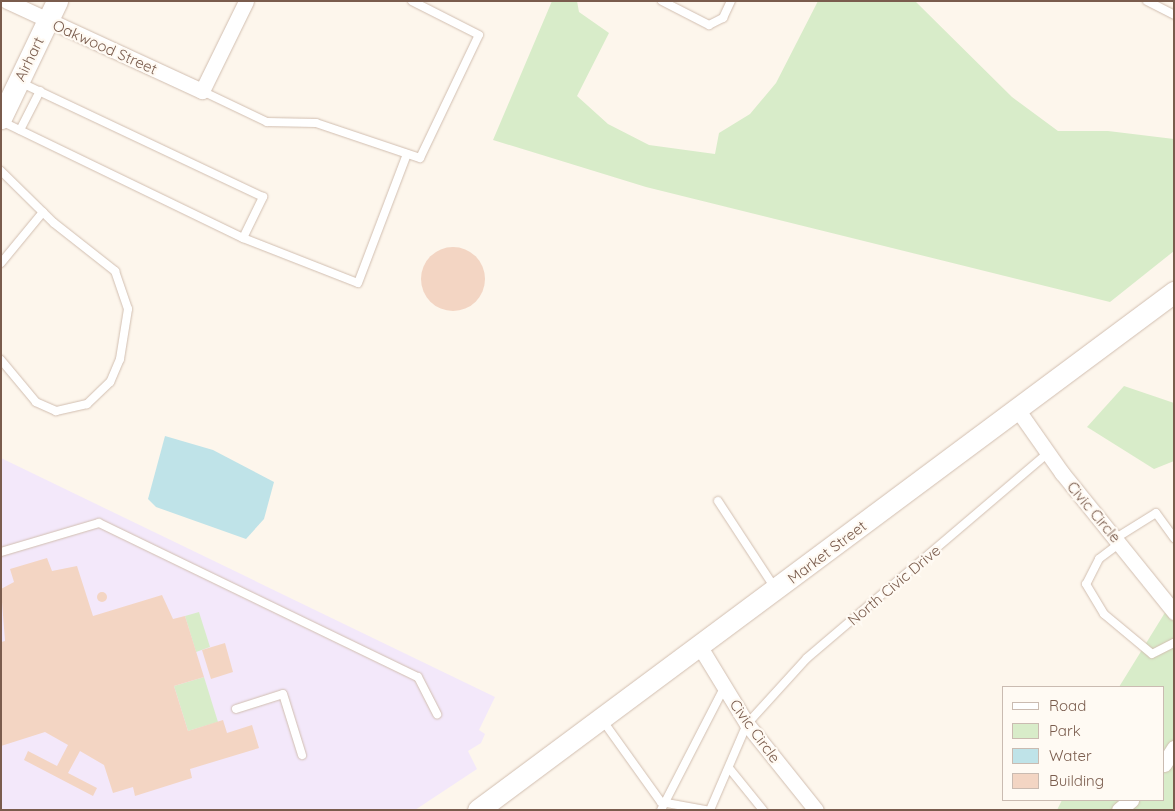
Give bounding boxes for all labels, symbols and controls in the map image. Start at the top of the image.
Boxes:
street label: Oakwood Street [50,16,160,78]
street label: Airhart [11,34,47,84]
street label: Civic Circle [1063,478,1125,546]
street label: Market Street [784,517,870,587]
street label: North Civic Drive [844,541,944,629]
legend [1002,686,1165,801]
street label: Civic Circle [726,696,784,766]
text: Road [1049,696,1086,715]
text: Park [1049,721,1081,740]
text: Water [1049,746,1092,765]
text: Building [1049,771,1104,790]

